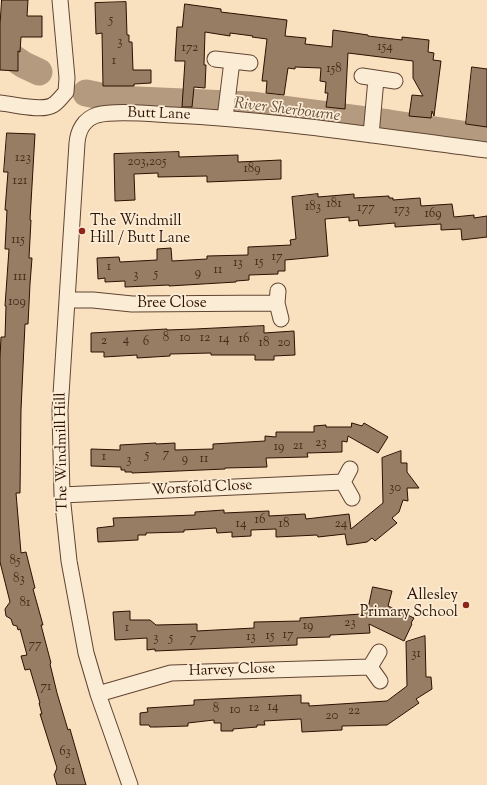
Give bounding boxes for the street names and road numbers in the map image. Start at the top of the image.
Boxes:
street label: Butt Lane [127,105,191,125]
street label: Bree Close [137,295,207,313]
street label: The Windmill Hill [53,392,73,512]
street label: Worsfold Close [151,477,253,501]
street label: Harvey Close [189,661,275,681]

